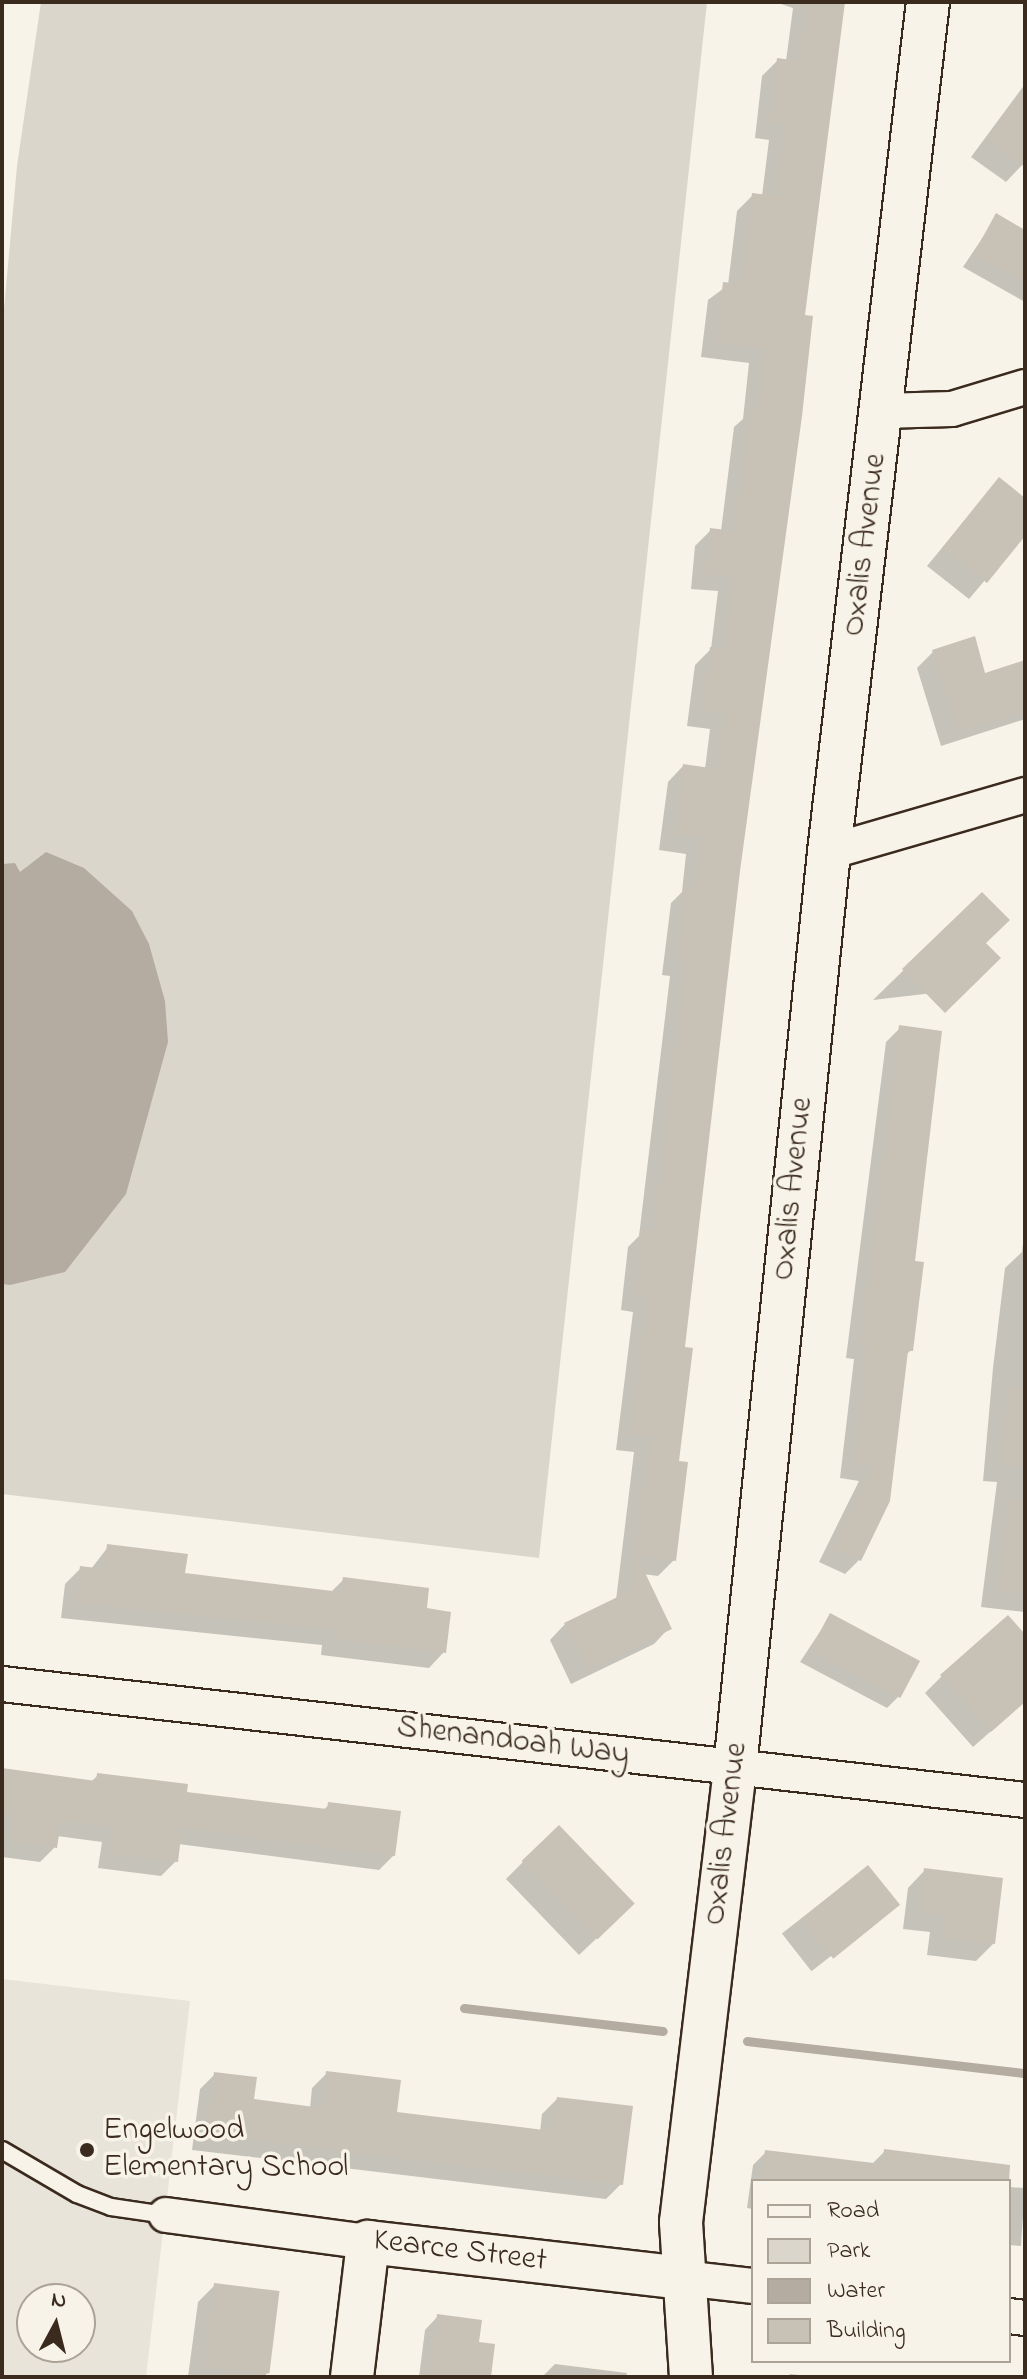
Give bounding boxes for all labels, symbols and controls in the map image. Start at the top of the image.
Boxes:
street label: Oxalis Avenue [836,451,896,639]
street label: Oxalis Avenue [765,1096,823,1282]
street label: Shenandoah Way [395,1709,631,1775]
street label: Oxalis Avenue [697,1740,757,1928]
place label: Engelwood Elementary School [103,2113,348,2188]
marker: Engelwood Elementary School [78,2141,96,2159]
legend [751,2179,1011,2363]
text: Road [827,2194,879,2229]
street label: Kearce Street [371,2222,549,2282]
text: Park [827,2234,870,2269]
text: Water [827,2274,885,2309]
north arrow [16,2283,96,2363]
text: N [49,2284,68,2318]
text: Building [827,2314,906,2349]

